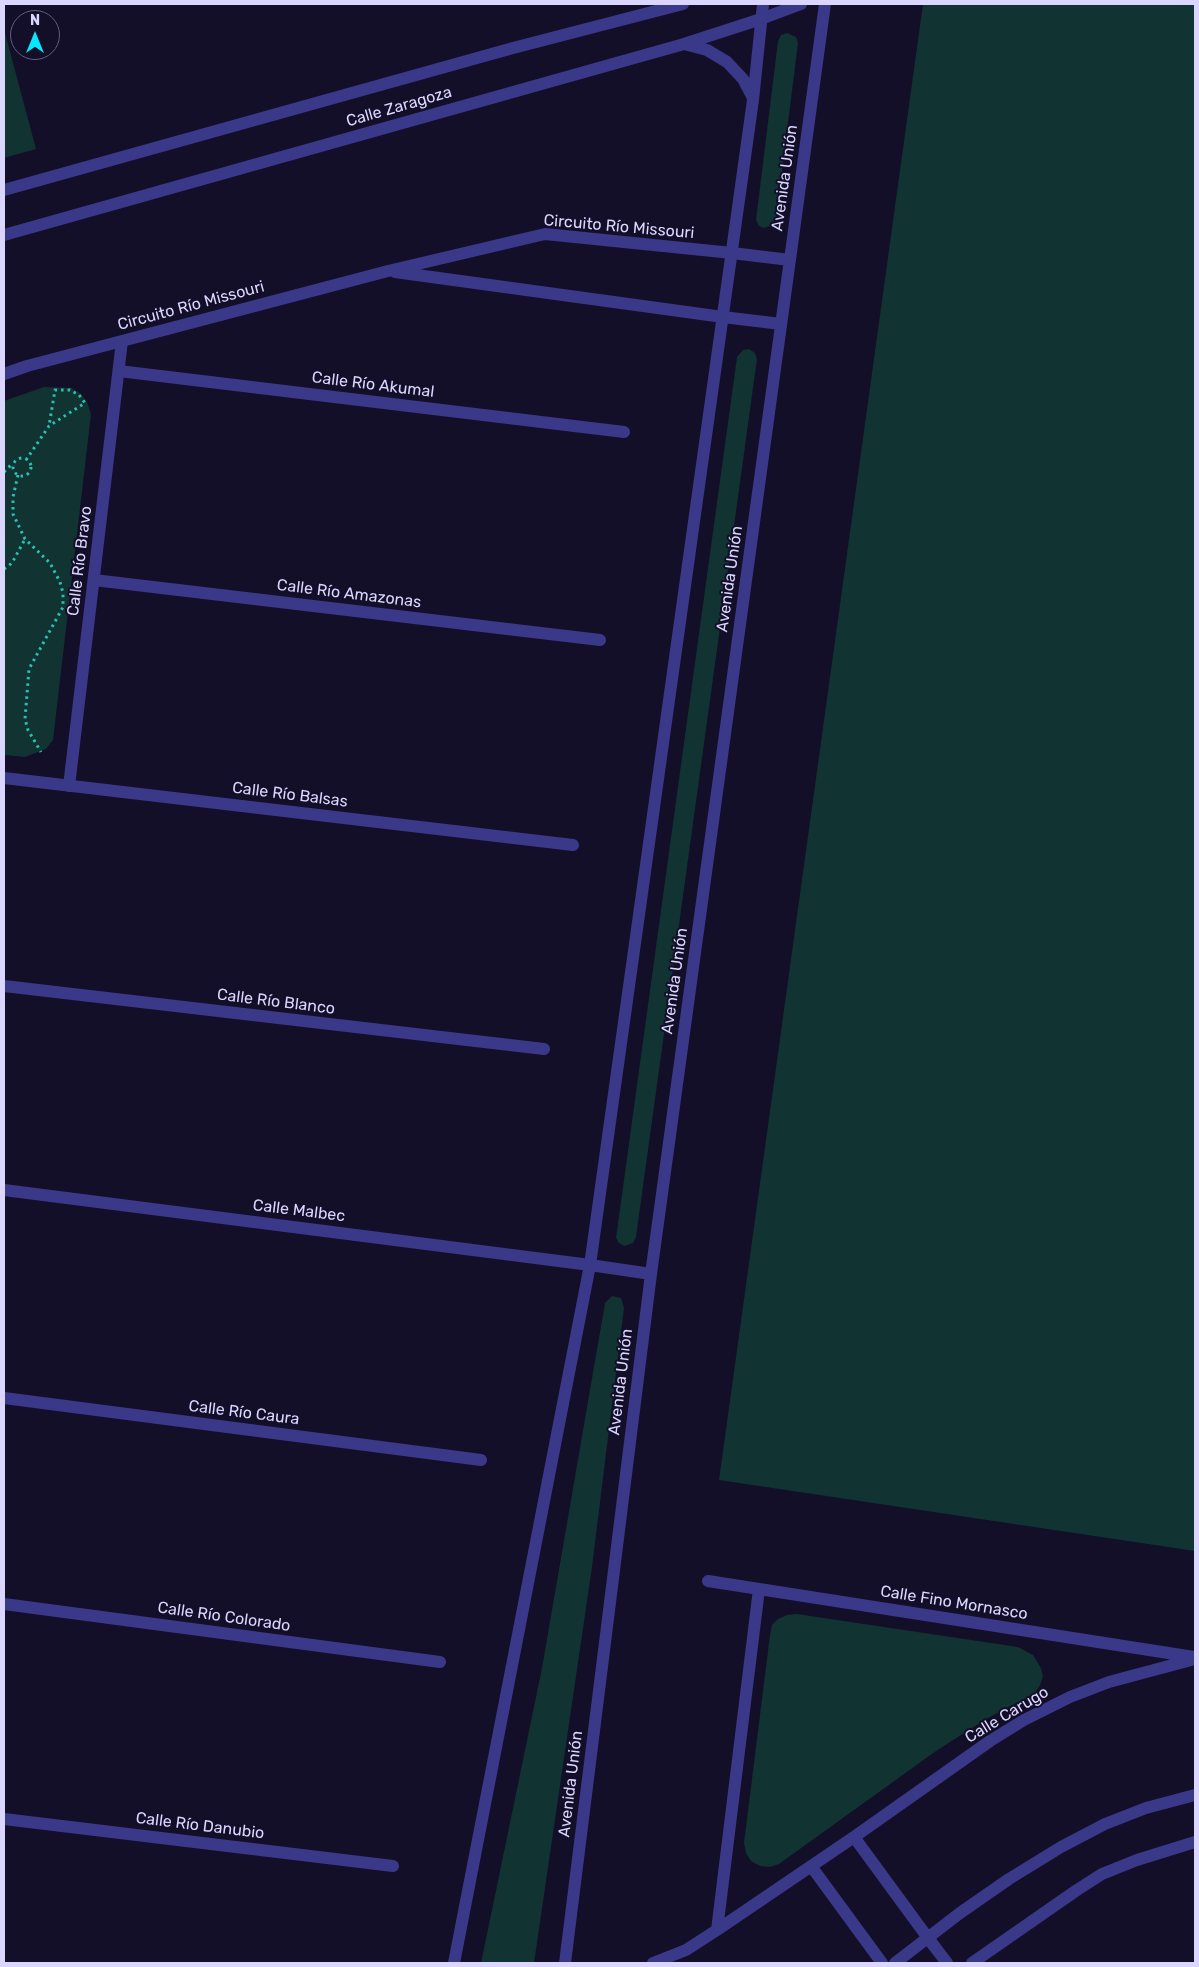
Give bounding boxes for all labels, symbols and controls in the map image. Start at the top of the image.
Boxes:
north arrow [10,10,60,60]
text: N [30,12,40,29]
street label: Calle Zaragoza [344,83,454,131]
street label: Avenida Unión [768,124,802,232]
street label: Circuito Río Missouri [543,211,695,243]
street label: Circuito Río Missouri [115,277,267,335]
street label: Calle Río Akumal [311,368,435,402]
street label: Calle Río Bravo [64,505,96,617]
street label: Avenida Unión [713,525,747,633]
street label: Calle Río Amazonas [276,576,422,612]
street label: Calle Río Balsas [231,778,349,812]
street label: Avenida Unión [658,927,692,1035]
street label: Calle Río Blanco [216,985,336,1019]
street label: Calle Malbec [252,1196,346,1226]
street label: Avenida Unión [605,1328,637,1436]
street label: Calle Río Caura [187,1397,301,1429]
street label: Calle Fino Mornasco [879,1582,1029,1624]
street label: Calle Río Colorado [156,1598,292,1636]
street label: Calle Carugo [962,1683,1052,1747]
street label: Avenida Unión [555,1730,587,1838]
street label: Calle Río Danubio [135,1809,265,1843]

